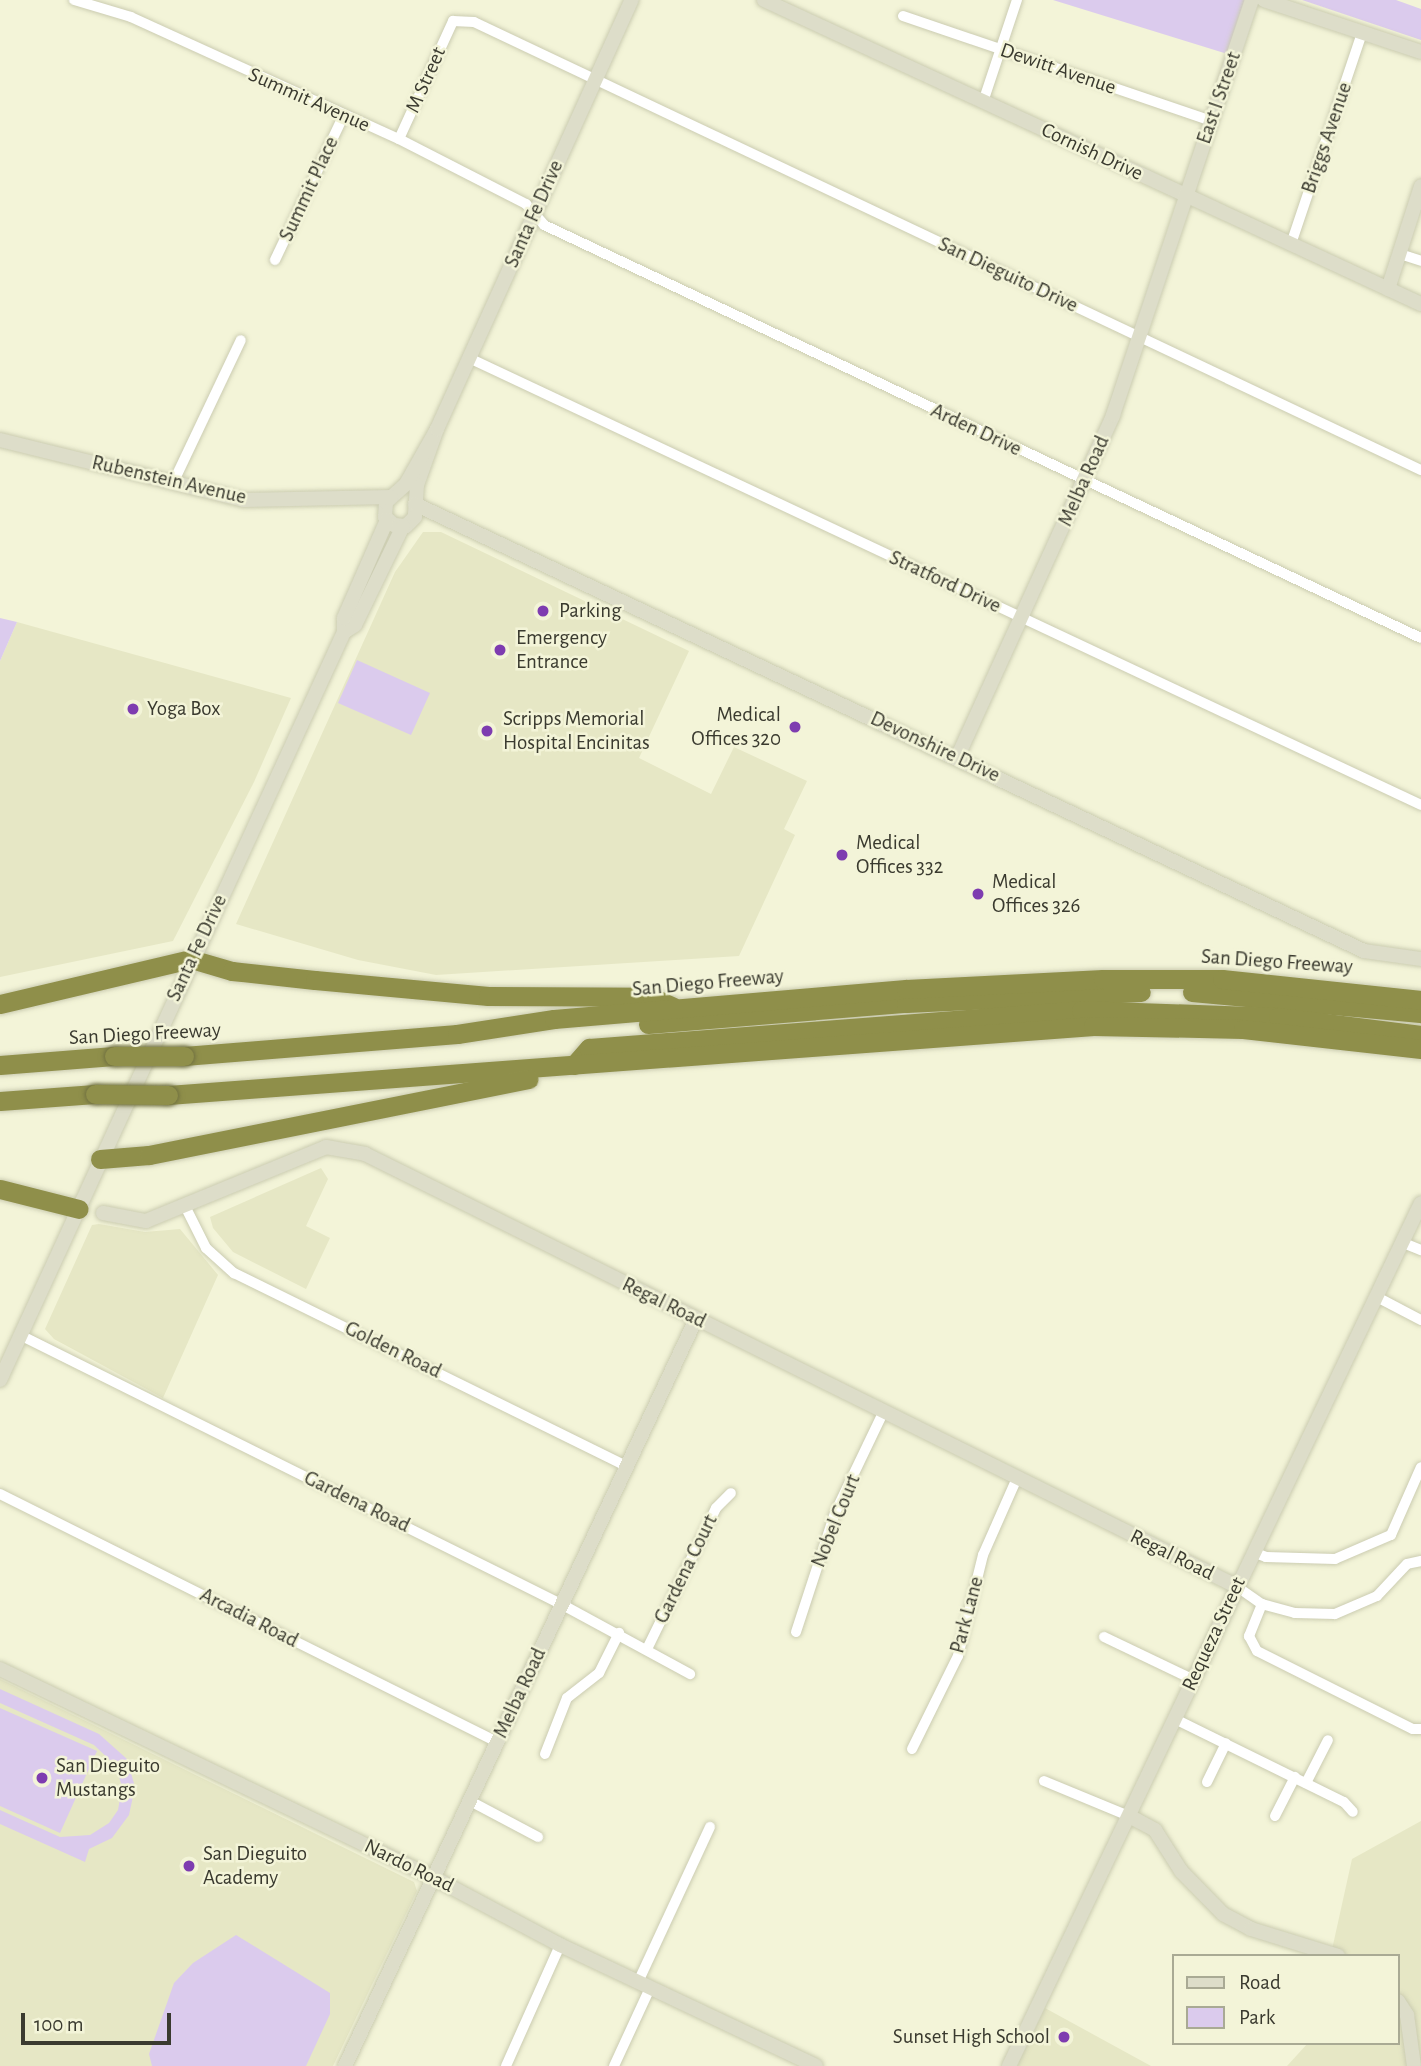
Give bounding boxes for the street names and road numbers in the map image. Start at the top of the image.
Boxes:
street label: Dewitt Avenue [997,37,1119,101]
street label: M Street [400,43,452,117]
street label: East I Street [1191,49,1247,147]
street label: Summit Avenue [244,62,374,138]
street label: Briggs Avenue [1296,79,1358,197]
street label: Cornish Drive [1037,118,1147,186]
street label: Summit Place [274,133,344,245]
street label: Santa Fe Drive [499,156,569,272]
street label: San Dieguito Drive [934,232,1082,318]
street label: Arden Drive [927,398,1025,462]
street label: Melba Road [1053,432,1115,530]
street label: Rubenstein Avenue [89,450,249,510]
street label: Stratford Drive [885,545,1005,619]
street label: Devonshire Drive [866,706,1004,788]
street label: Santa Fe Drive [161,891,233,1005]
street label: San Diego Freeway [1200,944,1354,980]
street label: San Diego Freeway [631,964,785,1002]
street label: San Diego Freeway [68,1017,222,1051]
street label: Regal Road [618,1272,710,1334]
street label: Golden Road [341,1316,445,1384]
street label: Gardena Road [300,1465,414,1539]
street label: Nobel Court [806,1471,866,1571]
street label: Gardena Court [649,1510,723,1628]
street label: Regal Road [1126,1524,1218,1586]
street label: Requeza Street [1177,1573,1251,1695]
street label: Park Lane [945,1574,989,1656]
street label: Arcadia Road [196,1582,302,1654]
street label: Melba Road [488,1644,552,1742]
street label: Nardo Road [360,1834,458,1898]

